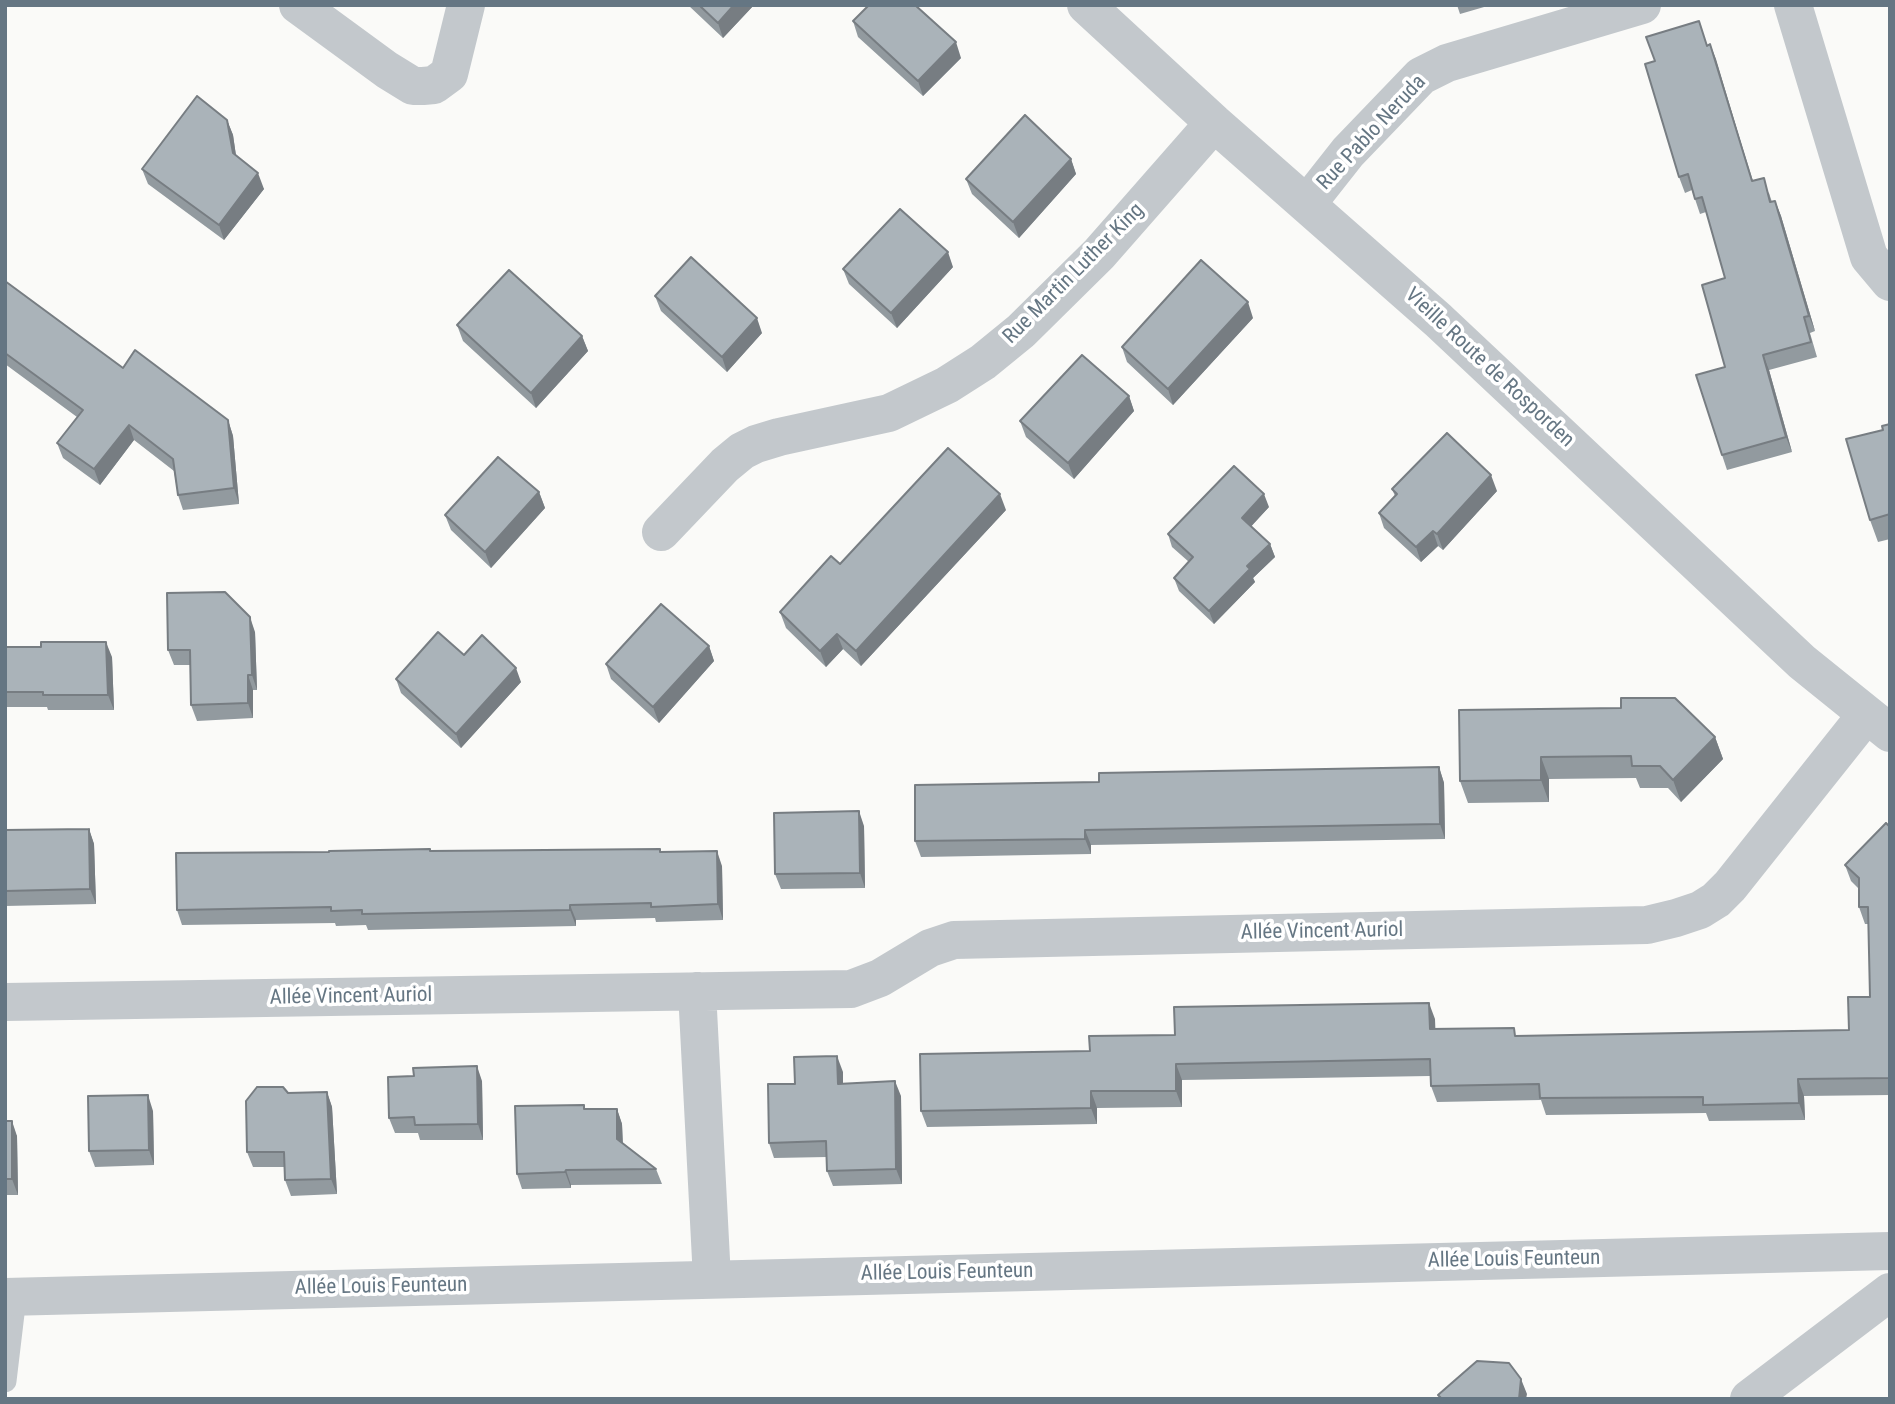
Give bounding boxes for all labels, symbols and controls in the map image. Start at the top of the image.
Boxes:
street label: Rue Pablo Neruda [1312,70,1432,196]
street label: Rue Martin Luther King [998,198,1150,350]
street label: Vieille Route de Rosporden [1399,283,1579,453]
street label: Allée Vincent Auriol [1241,918,1403,946]
street label: Allée Vincent Auriol [270,983,432,1011]
street label: Allée Louis Feunteun [1428,1246,1600,1274]
street label: Allée Louis Feunteun [861,1259,1033,1287]
street label: Allée Louis Feunteun [295,1273,467,1301]

